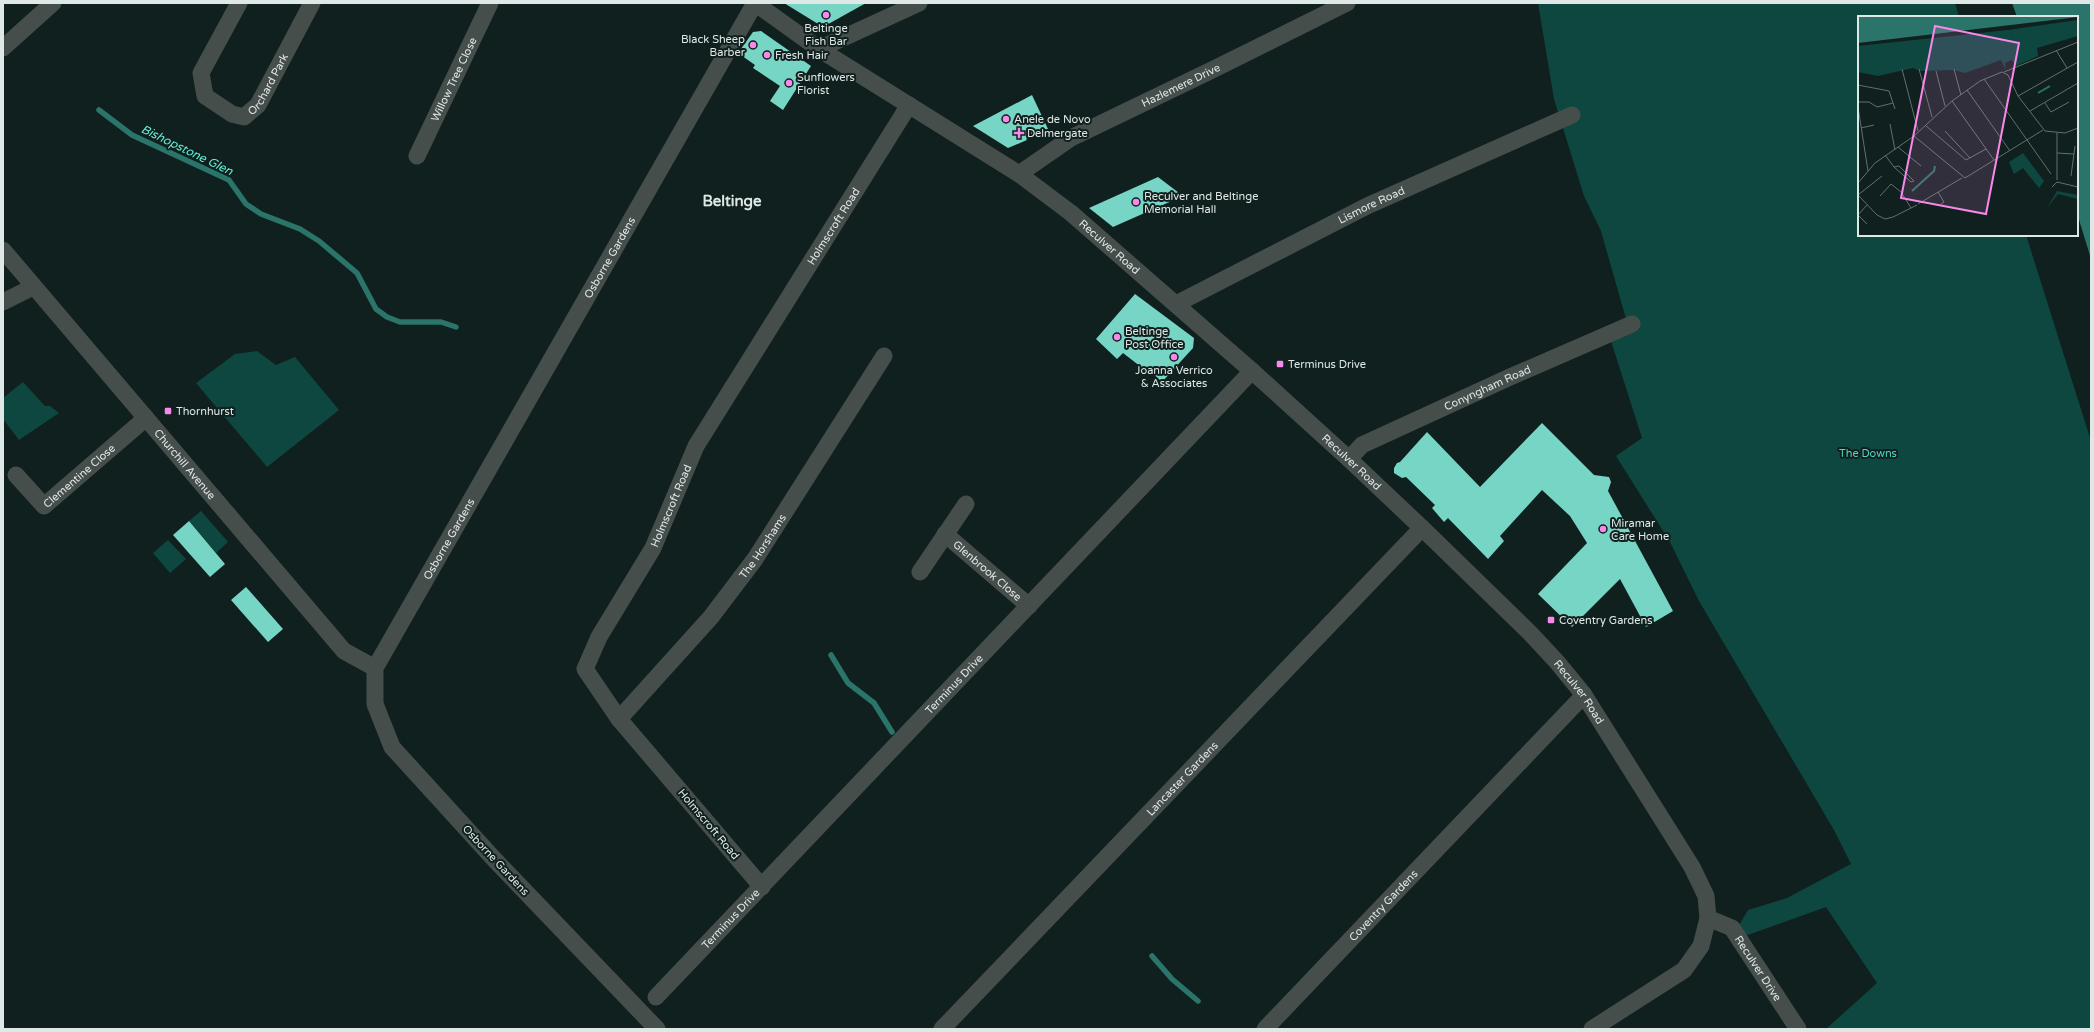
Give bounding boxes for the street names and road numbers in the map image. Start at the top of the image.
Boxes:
street label: Willow Tree Close [428,35,480,124]
street label: Orchard Park [245,52,291,118]
street label: Hazlemere Drive [1139,61,1222,110]
street label: Lismore Road [1336,184,1407,227]
street label: Holmscroft Road [805,185,863,267]
street label: Osborne Gardens [582,215,638,301]
street label: Reculver Road [1076,217,1142,277]
street label: Conyngham Road [1442,363,1533,413]
street label: Churchill Avenue [151,427,218,502]
street label: Reculver Road [1319,432,1384,493]
street label: Clementine Close [41,442,118,511]
street label: Holmscroft Road [648,463,694,549]
street label: Osborne Gardens [421,496,478,582]
street label: The Horshams [736,512,789,581]
street label: Glenbrook Close [950,538,1024,604]
street label: Terminus Drive [923,652,986,717]
street label: Reculver Road [1551,658,1606,726]
street label: Lancaster Gardens [1144,739,1221,819]
street label: Holmscroft Road [675,786,742,862]
street label: Osborne Gardens [460,822,532,898]
street label: Coventry Gardens [1346,867,1421,944]
street label: Terminus Drive [699,886,762,952]
street label: Reculver Drive [1732,933,1784,1004]

